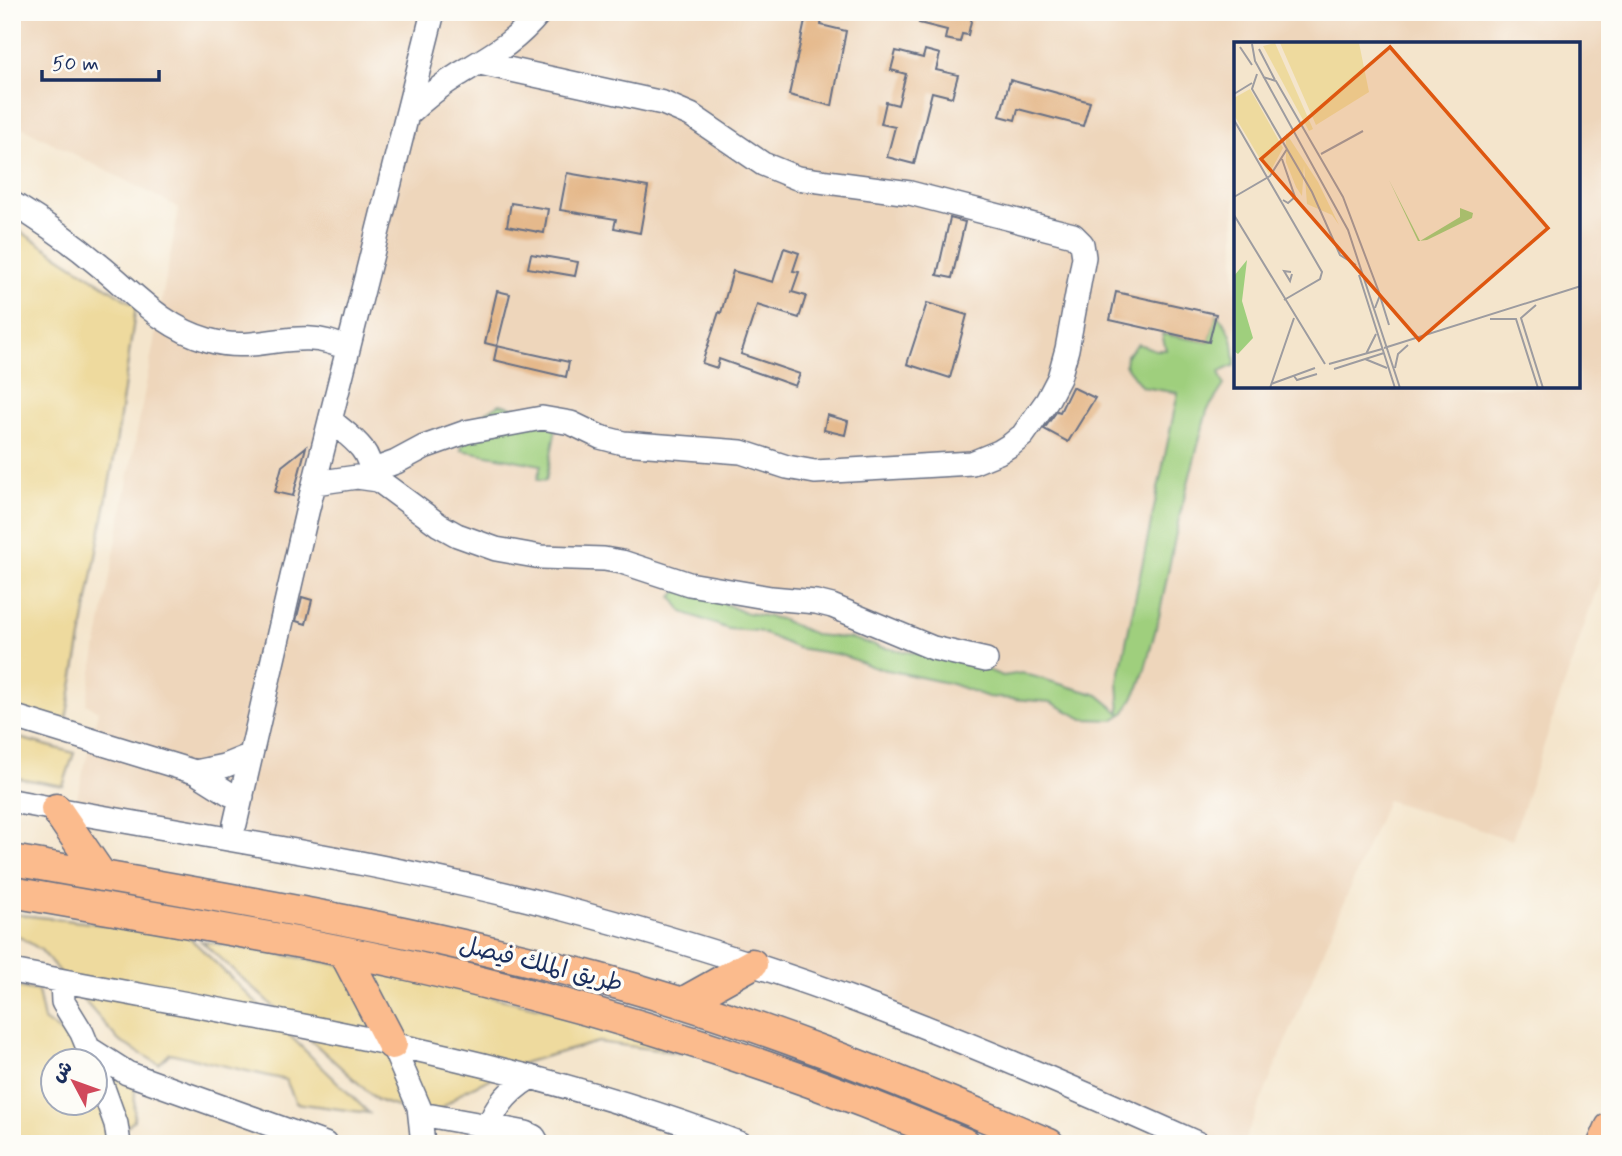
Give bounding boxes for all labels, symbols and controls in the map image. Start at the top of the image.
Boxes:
scale bar [42,38,159,82]
inset map [1234,42,1580,388]
text: 50 m [52,50,99,78]
street label: طريق الملك فيصل [456,930,626,1000]
north arrow [38,1048,108,1118]
text: ش [46,1056,79,1088]

